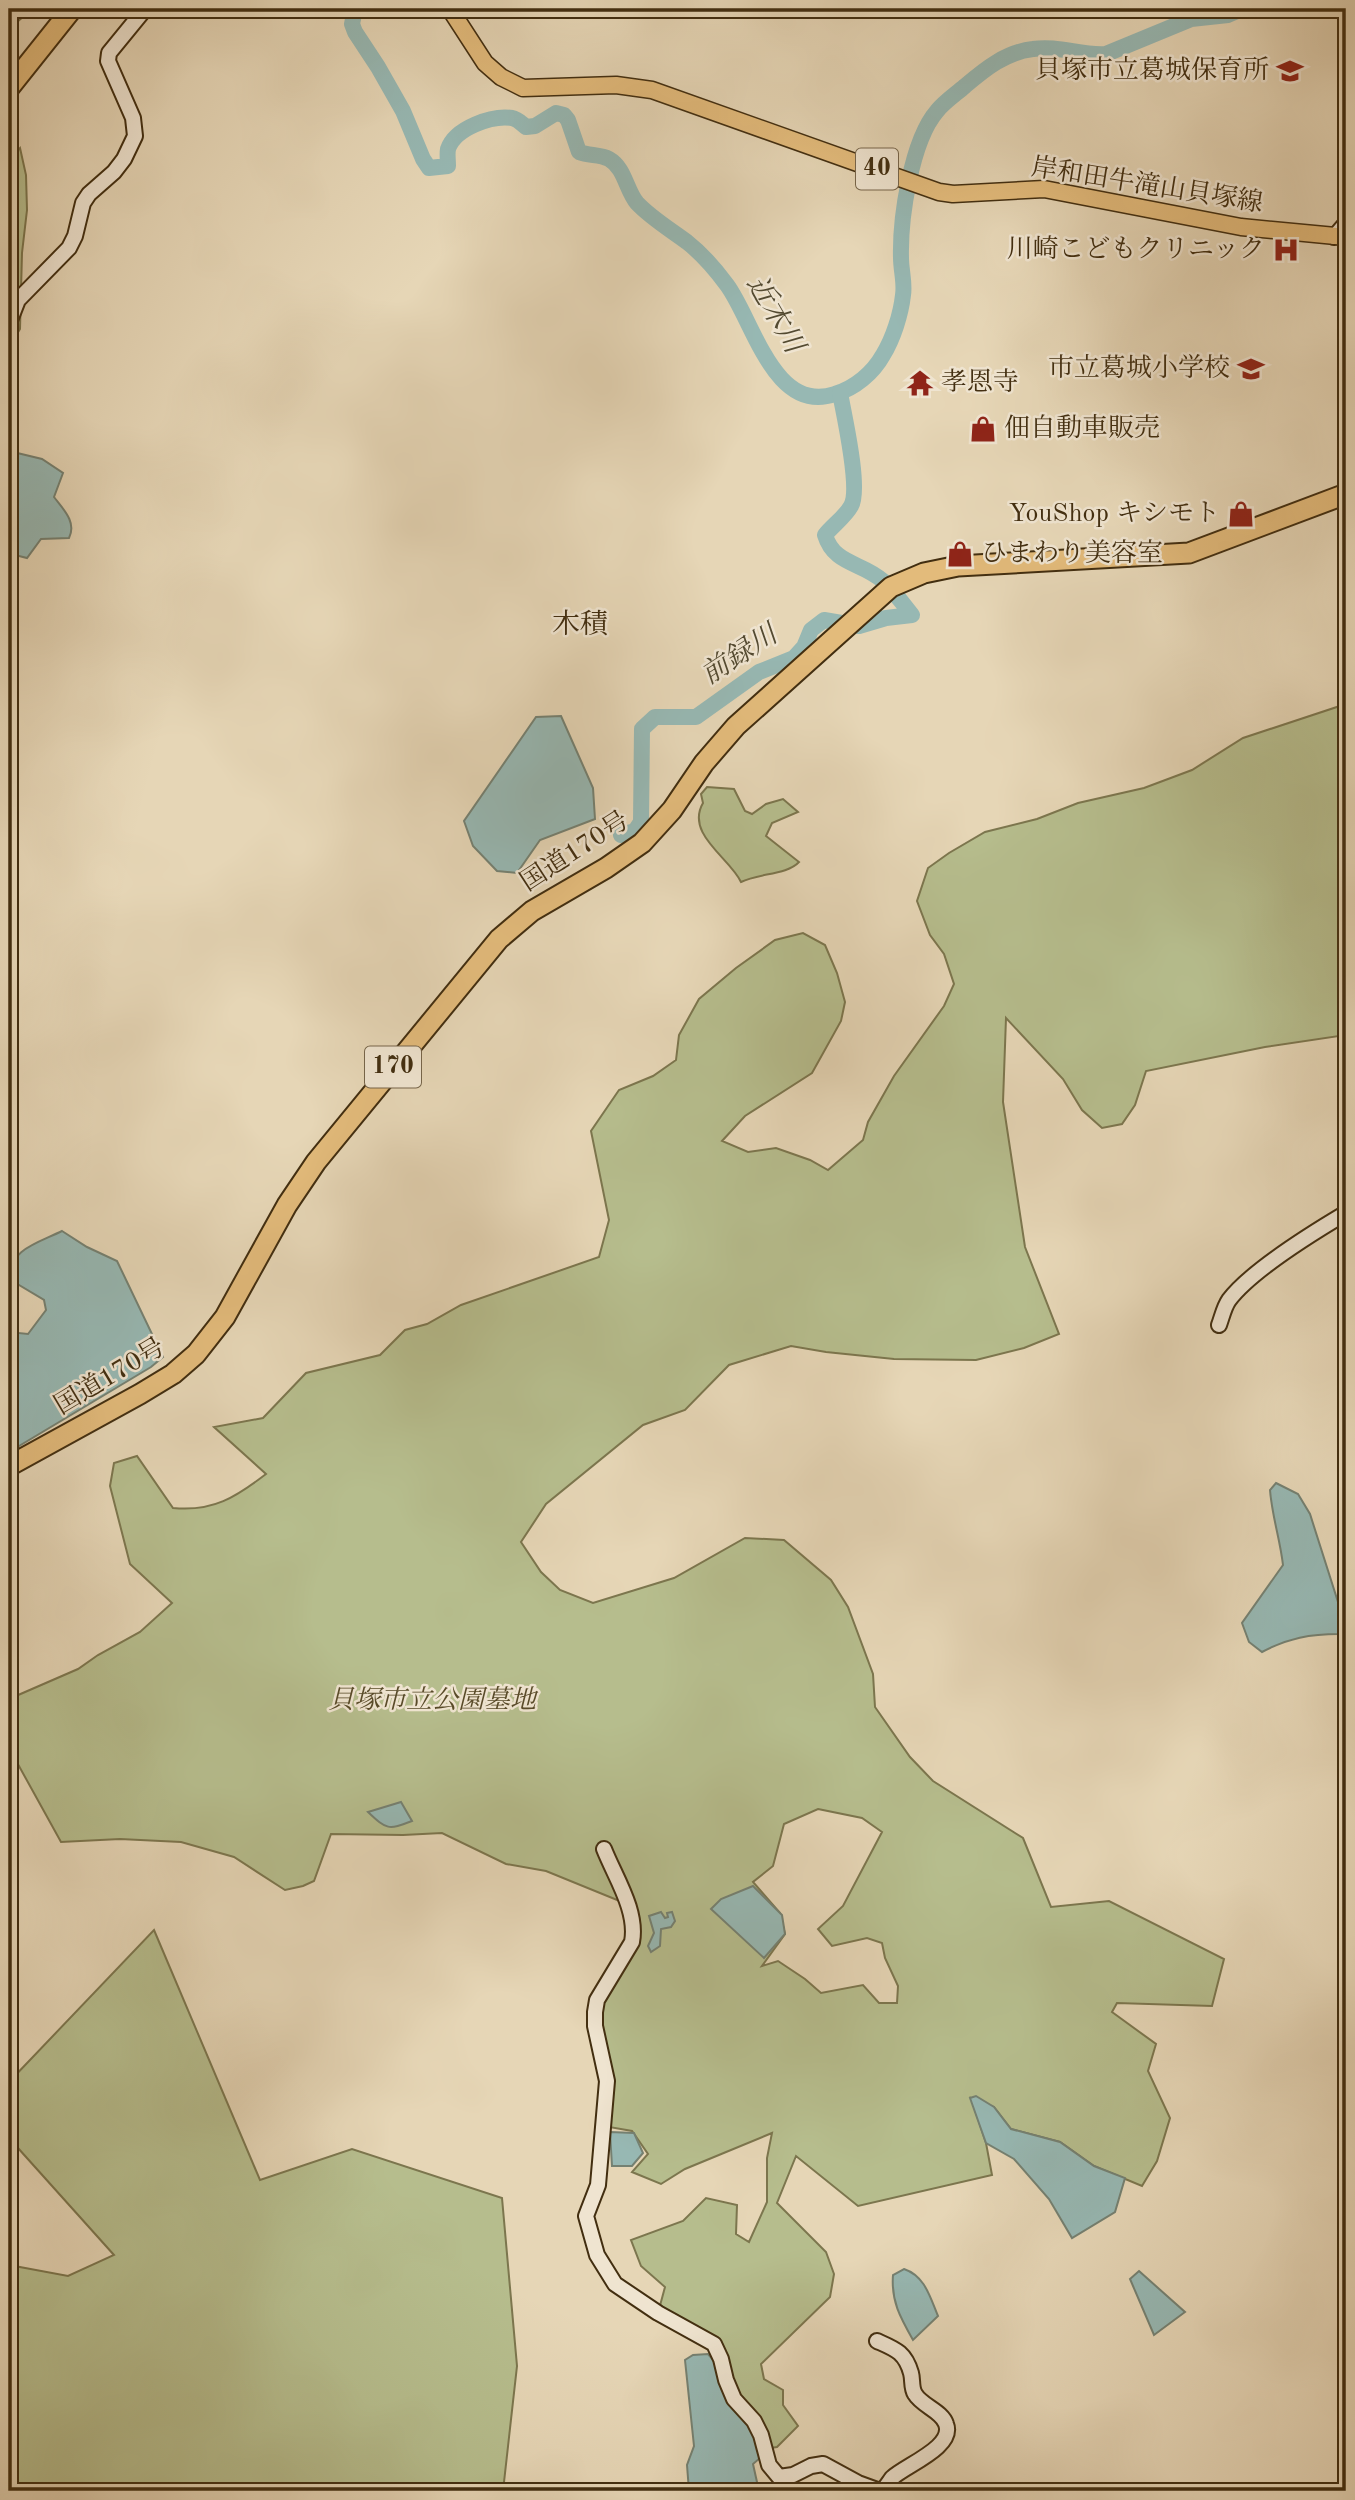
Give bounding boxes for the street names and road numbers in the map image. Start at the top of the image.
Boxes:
road number: 40 [856,148,898,190]
street label: 岸和田牛滝山貝塚線 [1029,153,1265,217]
street label: 国道170号 [515,806,634,896]
road number: 170 [365,1046,421,1087]
street label: 国道170号 [49,1332,170,1420]

